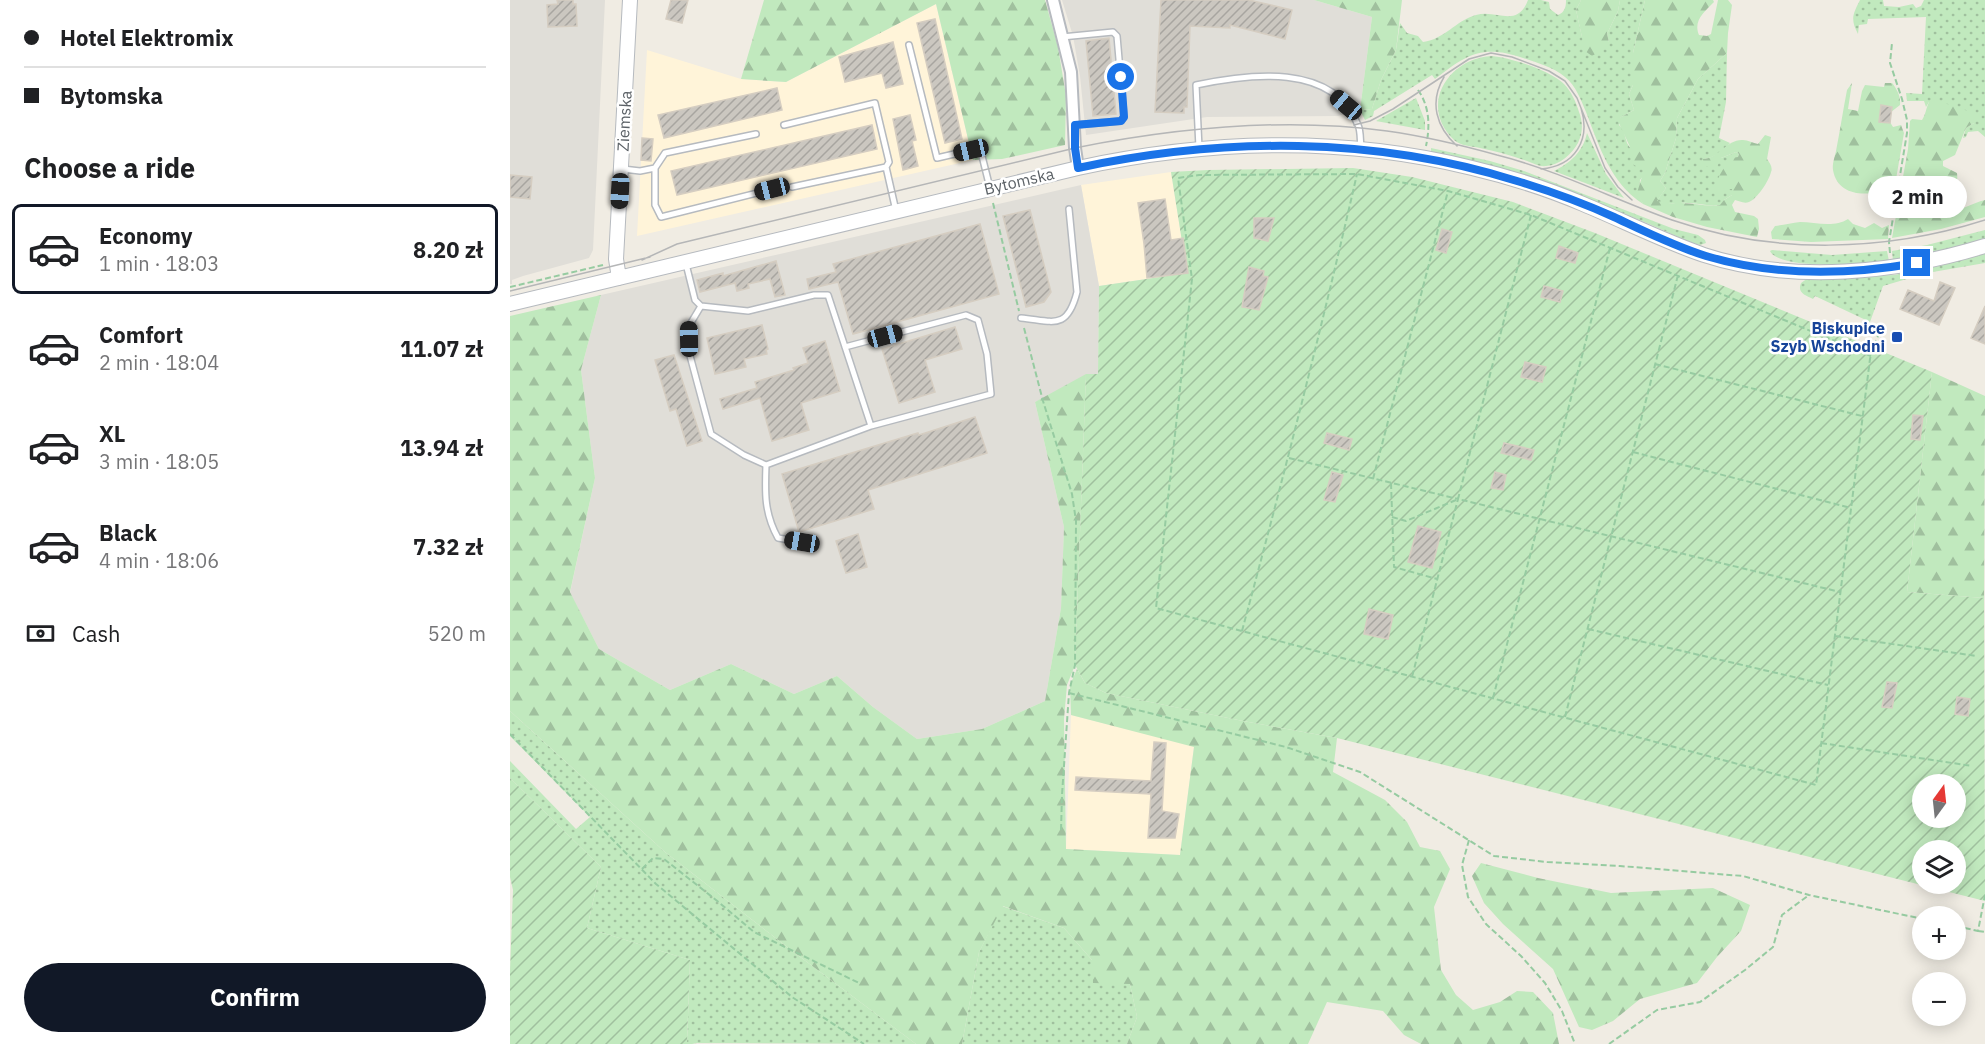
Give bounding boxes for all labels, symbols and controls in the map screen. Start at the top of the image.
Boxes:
text: Hotel Elektromix [60,23,234,52]
route start [1107,63,1134,90]
text: Bytomska [60,81,163,110]
car [1326,87,1366,123]
street label: Ziemska [612,90,636,152]
car [951,137,991,163]
text: Choose a ride [24,150,195,185]
street label: Bytomska [982,163,1056,199]
car [610,173,630,209]
car [752,176,792,202]
callout: 2 min [1868,176,1966,218]
text: 2 min [1891,183,1944,210]
text: Economy [99,221,193,250]
icon: car [27,222,81,276]
text: 8.20 zł [413,235,483,264]
route end [1903,249,1930,276]
text: 1 min · 18:03 [99,250,219,277]
place label: Biskupice Szyb Wschodni [1771,318,1885,356]
text: Comfort [99,320,183,349]
icon: car [27,321,81,375]
car [680,321,698,357]
car [865,323,905,349]
marker: Biskupice Szyb Wschodni [1890,330,1904,344]
text: 11.07 zł [400,334,483,363]
text: 2 min · 18:04 [99,349,219,376]
text: XL [99,419,125,448]
icon: car [27,420,81,474]
text: 13.94 zł [400,433,483,462]
text: 3 min · 18:05 [99,448,219,475]
text: Black [99,518,157,547]
icon: car [27,519,81,573]
car [783,530,821,554]
text: 7.32 zł [413,532,483,561]
text: 4 min · 18:06 [99,547,219,574]
icon: cash [24,617,57,650]
text: Cash [72,619,121,648]
text: 520 m [428,620,486,647]
north arrow [1912,774,1966,828]
map controls [1912,774,1966,1026]
button: layers [1912,840,1966,894]
button: + [1912,906,1966,960]
button: Confirm [24,963,486,1032]
button: − [1912,972,1966,1026]

